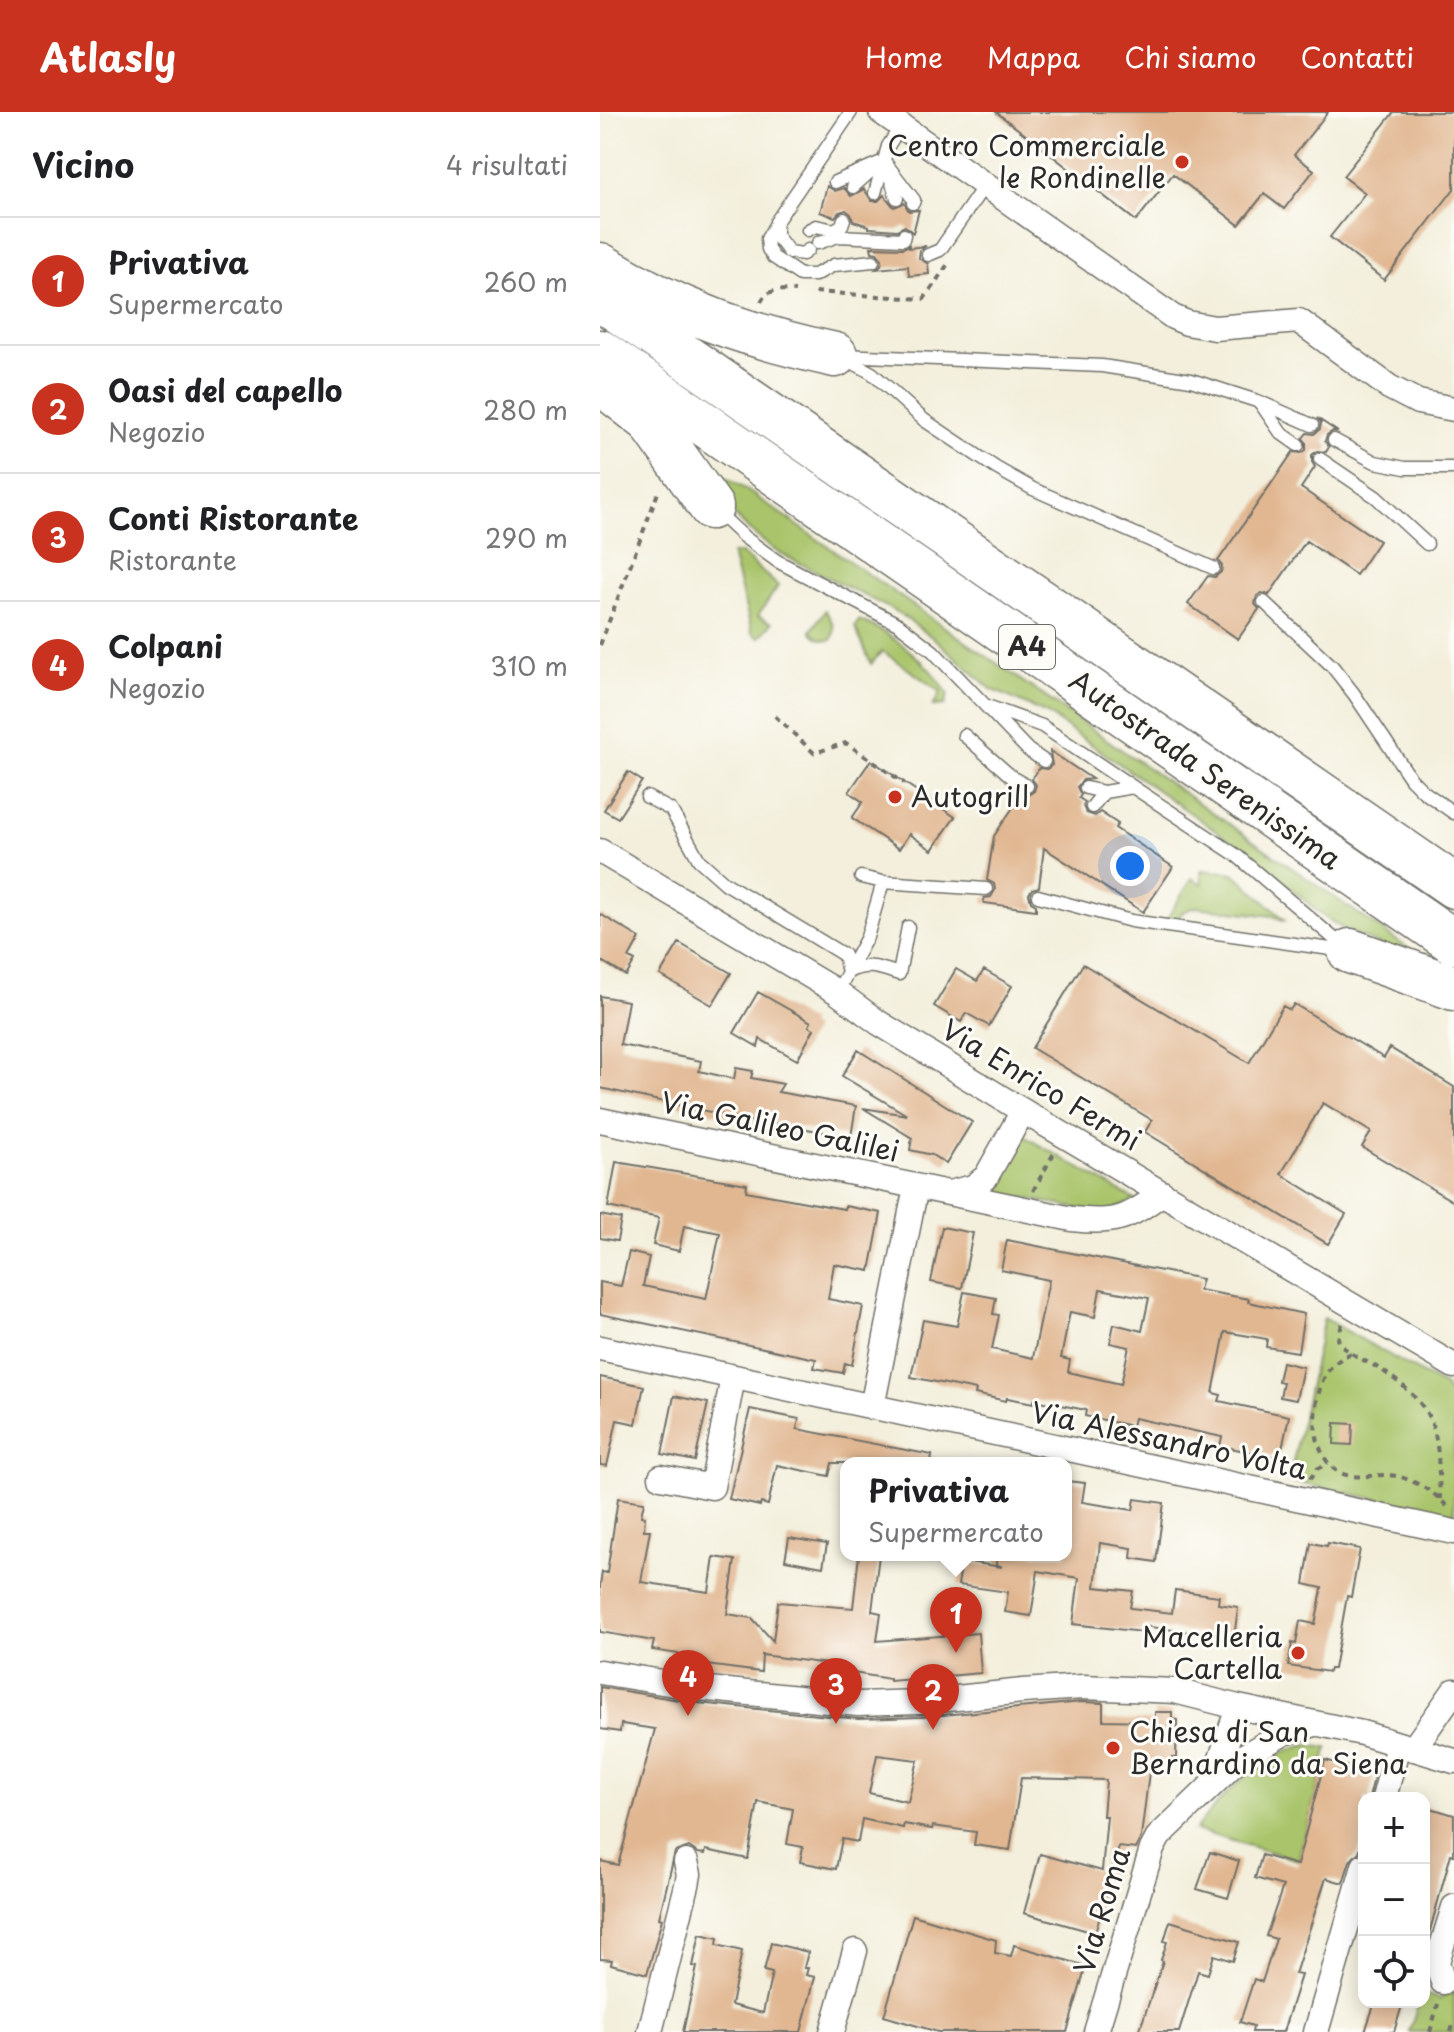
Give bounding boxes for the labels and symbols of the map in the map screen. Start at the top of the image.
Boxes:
place label: Centro Commerciale le Rondinelle [887,123,1166,198]
marker: Centro Commerciale le Rondinelle [1173,153,1191,171]
road number: A4 [999,625,1055,669]
street label: Autostrada Serenissima [1061,658,1351,879]
place label: Autogrill [911,774,1029,817]
marker: Autogrill [886,788,904,806]
your location [1110,846,1150,886]
street label: Via Enrico Fermi [934,1007,1150,1160]
street label: Via Galileo Galilei [657,1079,903,1172]
street label: Via Alessandro Volta [1027,1389,1312,1490]
pin: 1 [930,1587,982,1653]
place label: Macelleria Cartella [1142,1614,1283,1689]
marker: Macelleria Cartella [1289,1644,1307,1662]
pin: 4 [662,1650,714,1716]
pin: 3 [810,1658,862,1724]
pin: 2 [907,1664,959,1730]
place label: Chiesa di San Bernardino da Siena [1129,1709,1407,1784]
marker: Chiesa di San Bernardino da Siena [1104,1739,1122,1757]
street label: Via Roma [1061,1842,1140,1979]

